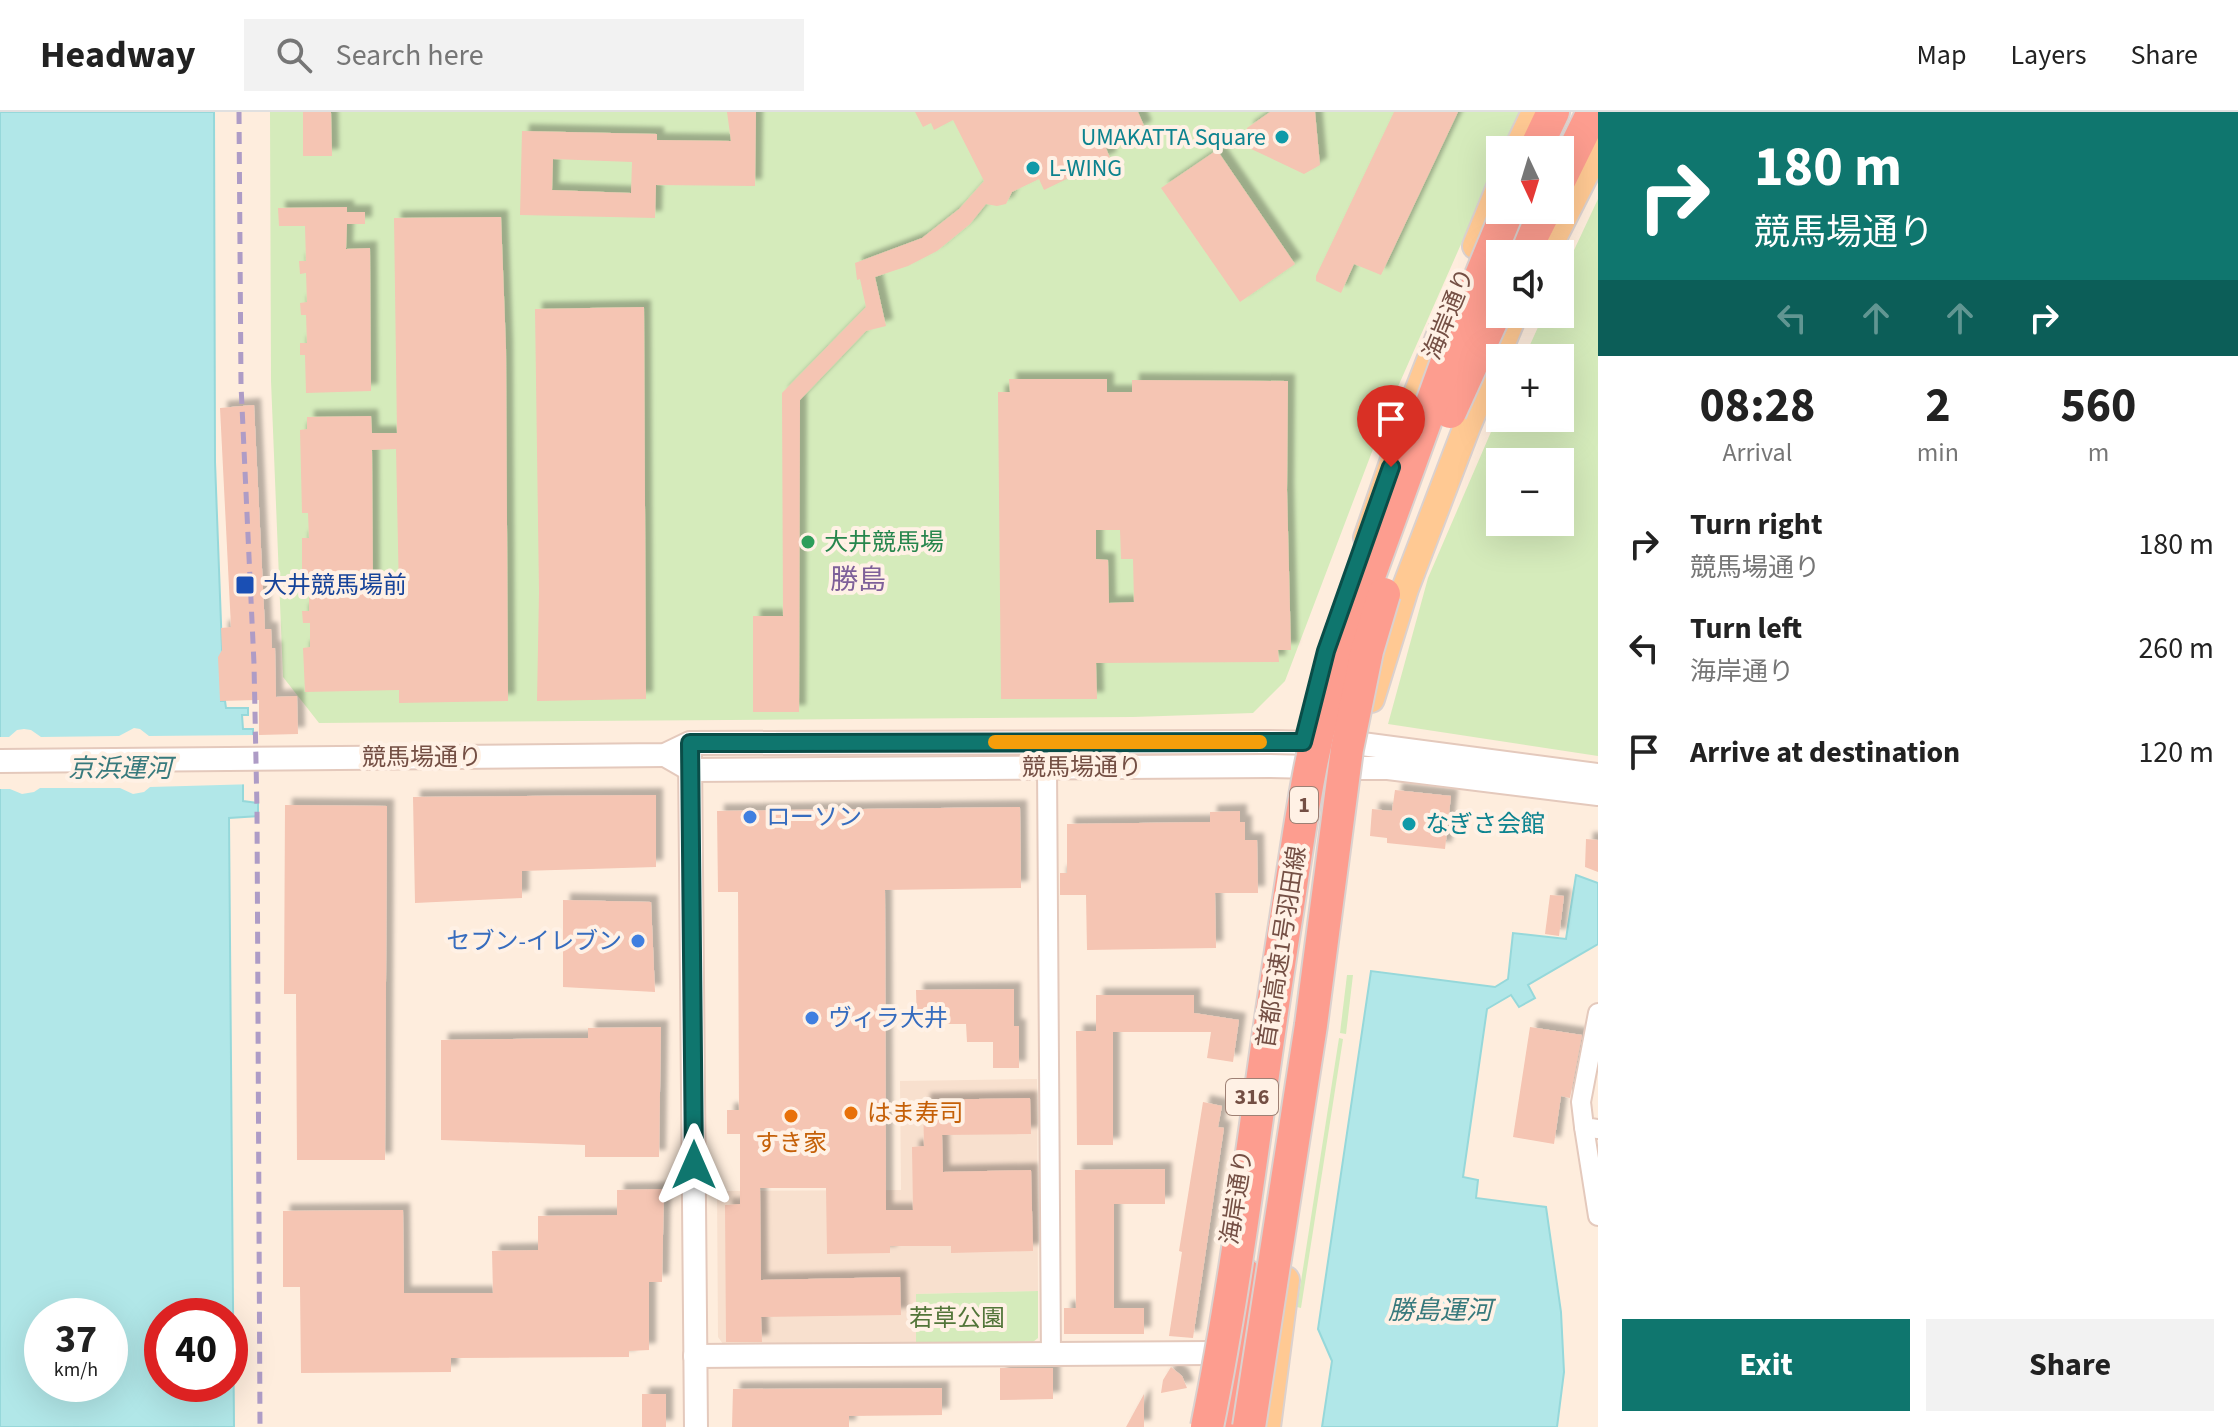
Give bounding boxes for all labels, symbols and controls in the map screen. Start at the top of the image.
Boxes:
search box [244,19,804,91]
text: Headway [40,28,196,82]
icon: search [272,33,316,77]
text: Search here [336,34,484,77]
text: Map [1916,35,1966,75]
text: Layers [2010,35,2086,75]
text: Share [2130,35,2198,75]
place label: UMAKATTA Square [1081,120,1266,155]
marker: UMAKATTA Square [1273,128,1291,146]
text: 180 m [1754,128,1902,207]
north arrow [1486,136,1574,224]
map controls [1486,136,1574,536]
icon: right [1622,144,1726,248]
place label: L-WING [1049,151,1122,186]
marker: L-WING [1024,159,1042,177]
text: 競馬場通り [1754,207,1934,258]
button: sound [1486,240,1574,328]
street label: 海岸通り [1415,263,1483,365]
icon: left [1770,296,1814,340]
icon: ahead [1854,296,1898,340]
icon: ahead [1938,296,1982,340]
icon: right [2022,296,2066,340]
button: + [1486,344,1574,432]
text: 08:28 [1699,372,1815,440]
text: 2 [1925,372,1951,440]
text: 560 [2060,372,2136,440]
pin [1357,385,1425,467]
icon: arrive [1369,397,1413,441]
text: Arrival [1722,434,1792,471]
text: min [1917,434,1959,471]
text: m [2088,434,2109,471]
button: − [1486,448,1574,536]
text: Turn right [1690,503,1822,546]
icon: right [1622,522,1666,566]
text: 180 m [2138,523,2214,566]
place label: 大井競馬場 [824,525,944,560]
marker: 大井競馬場 [799,533,817,551]
text: 競馬場通り [1690,549,1820,586]
district label: 勝島 [830,560,886,600]
place label: 大井競馬場前 [263,568,407,603]
marker: 大井競馬場前 [234,574,256,596]
text: Turn left [1690,607,1802,650]
icon: left [1622,626,1666,670]
text: 260 m [2138,627,2214,670]
text: 海岸通り [1690,653,1794,690]
icon: arrive [1622,730,1666,774]
text: Arrive at destination [1690,731,1960,774]
text: 120 m [2138,731,2214,774]
street label: 競馬場通り [362,740,482,775]
water label: 京浜運河 [68,750,177,787]
street label: 競馬場通り [1022,750,1142,785]
road number: 1 [1290,787,1318,823]
place label: ローソン [766,800,862,835]
place label: なぎさ会館 [1425,807,1545,842]
marker: ローソン [741,808,759,826]
marker: なぎさ会館 [1400,815,1418,833]
street label: 首都高速1号羽田線 [1249,844,1315,1050]
place label: セブン-イレブン [447,924,622,959]
marker: セブン-イレブン [629,932,647,950]
place label: ヴィラ大井 [828,1001,948,1036]
marker: ヴィラ大井 [803,1009,821,1027]
road number: 316 [1226,1079,1278,1115]
place label: はま寿司 [867,1096,963,1131]
marker: はま寿司 [842,1104,860,1122]
marker: すき家 [782,1107,800,1125]
position arrow [652,1123,736,1207]
place label: すき家 [755,1126,827,1161]
street label: 海岸通り [1212,1147,1262,1247]
water label: 勝島運河 [1388,1292,1497,1329]
speed limit sign: 40 [144,1298,248,1402]
park label: 若草公園 [909,1301,1005,1336]
text: 37 [55,1311,97,1368]
button: Exit [1622,1319,1910,1411]
button: Share [1926,1319,2214,1411]
text: km/h [54,1356,98,1384]

